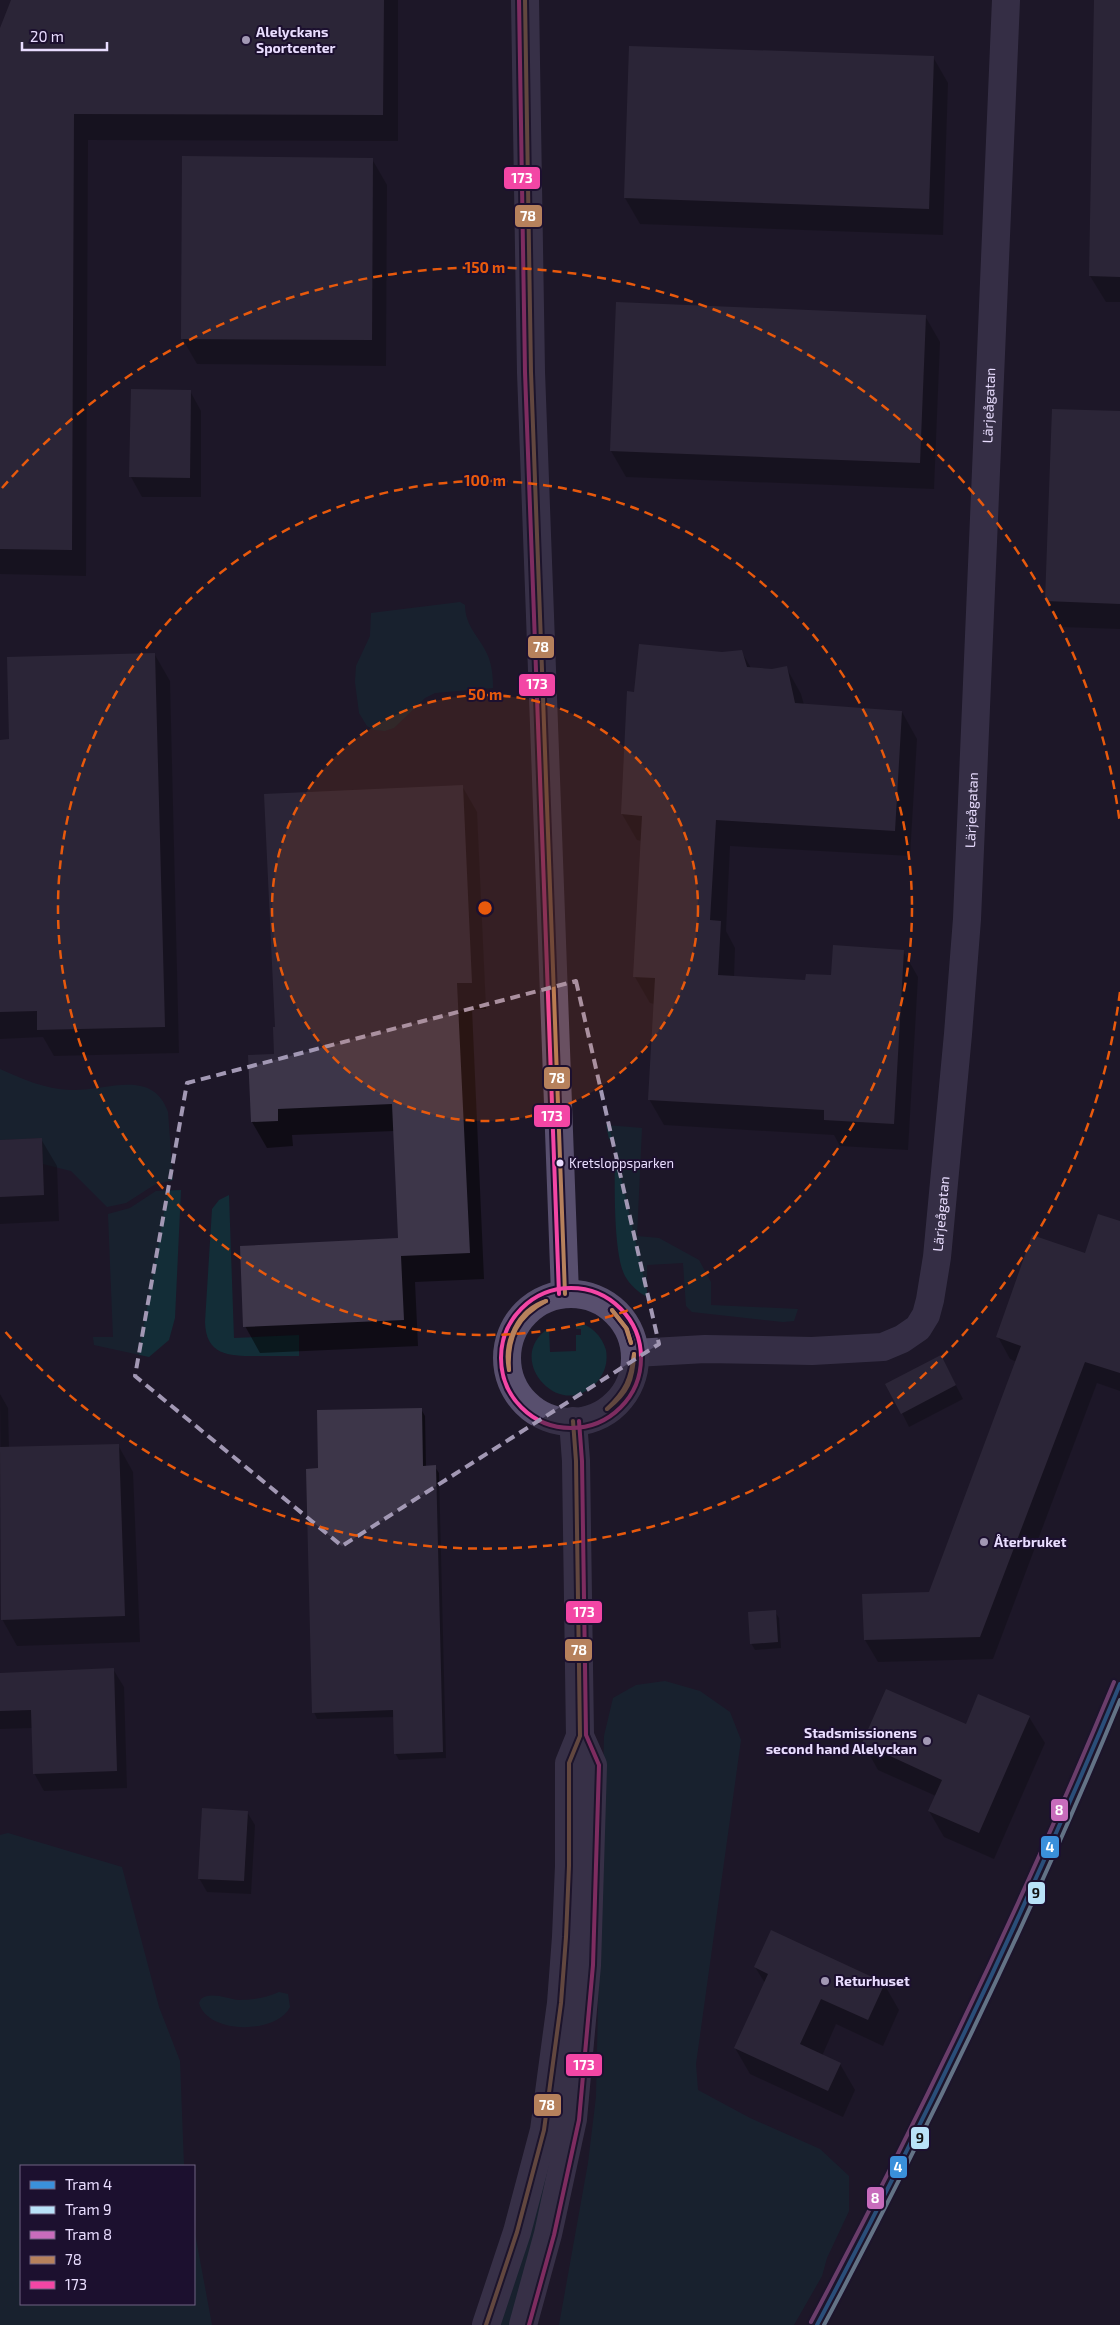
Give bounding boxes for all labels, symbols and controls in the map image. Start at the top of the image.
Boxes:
scale bar [22,20,108,52]
place label: Alelyckans Sportcenter [256,23,336,56]
text: 20 m [30,27,64,45]
marker: Alelyckans Sportcenter [240,34,252,46]
line badge: 173 [503,166,541,190]
text: 173 [511,169,533,186]
line badge: 78 [514,204,543,228]
text: 78 [520,207,536,224]
text: 150 m [465,258,505,276]
street label: Lärjeågatan [978,367,998,444]
text: 100 m [464,471,506,489]
line badge: 78 [527,635,555,659]
text: 78 [533,638,549,655]
line badge: 173 [518,673,556,697]
text: 173 [526,675,548,692]
text: 50 m [468,685,502,703]
street label: Lärjeågatan [961,772,981,848]
centre of rings [476,899,494,917]
line badge: 78 [543,1066,571,1090]
text: 78 [549,1069,565,1086]
line badge: 173 [533,1104,571,1128]
text: 173 [541,1107,563,1124]
place label: Kretsloppsparken [569,1155,674,1171]
marker: Kretsloppsparken [555,1158,565,1168]
street label: Lärjeågatan [929,1175,953,1252]
place label: Återbruket [994,1533,1067,1550]
marker: Återbruket [978,1536,990,1548]
line badge: 173 [565,1600,603,1624]
text: 173 [573,1603,595,1620]
line badge: 78 [564,1638,593,1662]
text: 78 [571,1641,587,1658]
place label: Stadsmissionens second hand Alelyckan [766,1724,917,1757]
marker: Stadsmissionens second hand Alelyckan [921,1735,933,1747]
line badge: 8 [1050,1798,1069,1822]
text: 8 [1055,1801,1063,1818]
line badge: 4 [1040,1835,1060,1859]
text: 4 [1046,1838,1055,1855]
line badge: 9 [1027,1881,1046,1905]
text: 9 [1032,1884,1040,1901]
place label: Returhuset [835,1972,910,1989]
marker: Returhuset [819,1975,831,1987]
line badge: 173 [565,2053,603,2077]
text: 173 [573,2056,595,2073]
line badge: 78 [533,2093,562,2117]
text: 78 [539,2096,555,2113]
line badge: 9 [910,2126,930,2150]
text: 9 [916,2129,924,2146]
line badge: 4 [889,2155,908,2179]
text: 4 [894,2158,903,2175]
legend [20,2165,195,2305]
text: Tram 4 [65,2175,112,2193]
line badge: 8 [866,2186,885,2210]
text: 8 [871,2189,879,2206]
text: Tram 9 [65,2200,112,2218]
text: Tram 8 [65,2225,112,2243]
text: 78 [65,2250,82,2268]
text: 173 [65,2275,87,2293]

